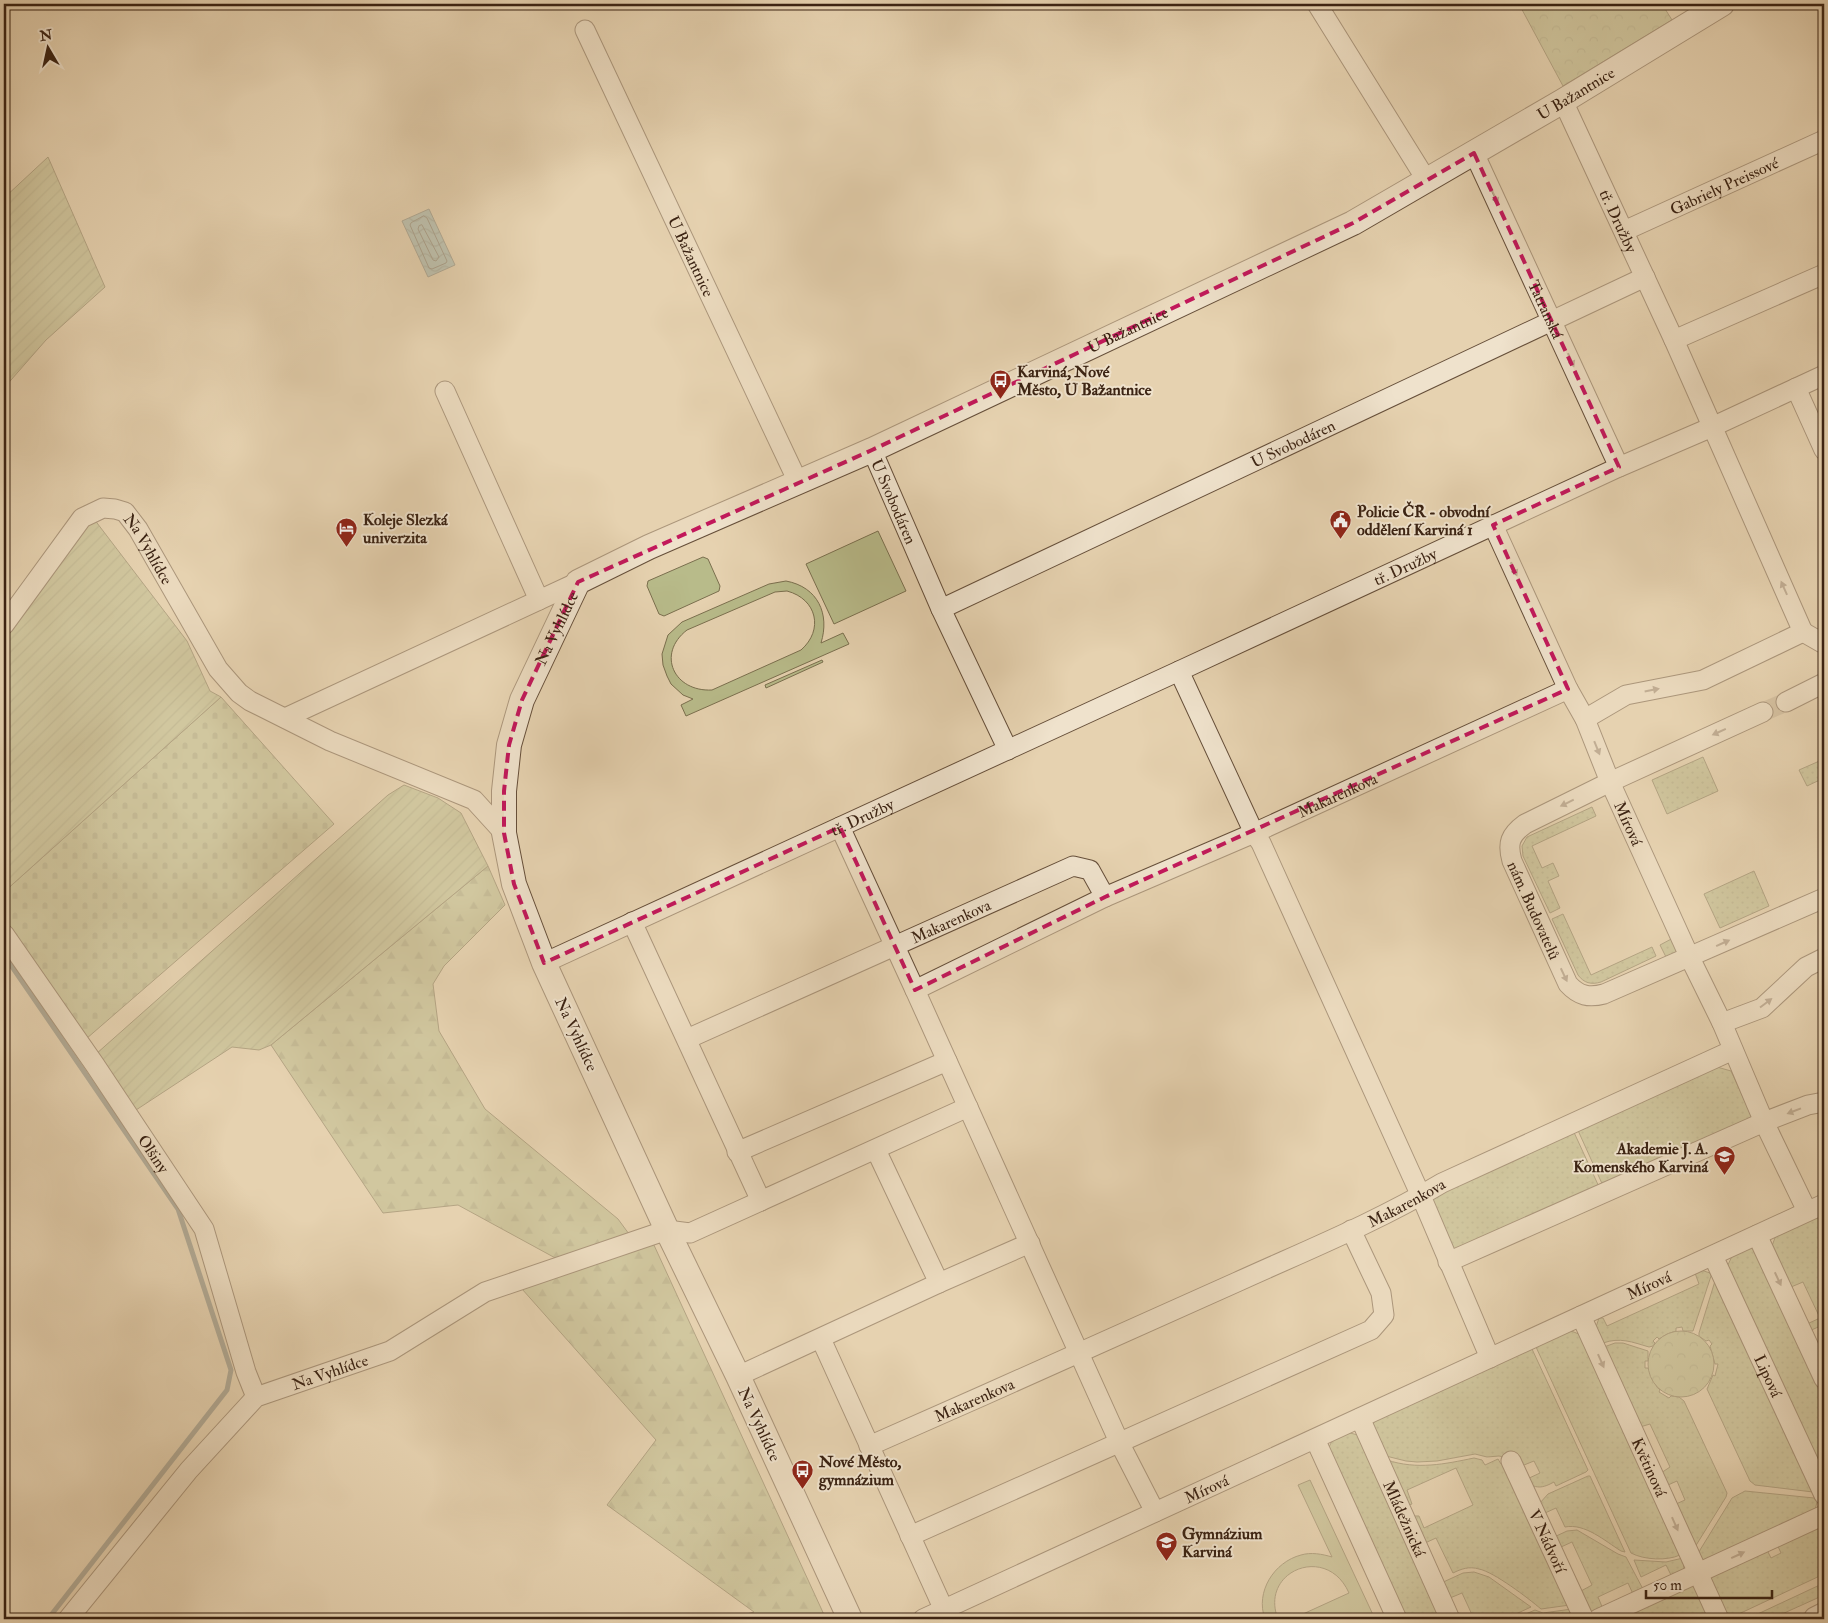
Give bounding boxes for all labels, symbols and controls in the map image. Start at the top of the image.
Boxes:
north arrow [22,22,72,72]
text: N [38,26,54,45]
street label: U Bažantnice [1534,63,1619,125]
street label: Gabriely Preissové [1667,153,1782,220]
street label: tř. Družby [1594,186,1641,257]
one-way arrow [1491,190,1499,204]
street label: U Bažantnice [663,213,718,301]
street label: Tatranská [1523,277,1568,342]
street label: U Bažantnice [1084,303,1172,358]
one-way arrow [1567,353,1575,367]
place label: Karviná, Nové Město, U Bažantnice [1016,362,1152,400]
bus stop icon: Karviná, Nové Město, U Bažantnice [989,368,1013,399]
street label: U Svobodáren [1248,416,1339,472]
street label: U Svobodáren [866,456,921,547]
place label: Policie ČR - obvodní oddělení Karviná 1 [1357,501,1491,540]
public building icon: Policie ČR - obvodní oddělení Karviná 1 [1329,508,1353,539]
street label: Na Vyhlídce [119,510,177,589]
place label: Koleje Slezká univerzita [362,510,448,548]
hotel icon: Koleje Slezká univerzita [335,516,359,547]
street label: tř. Družby [1371,543,1441,590]
one-way arrow [1510,562,1518,576]
one-way arrow [1779,581,1787,595]
street label: Na Vyhlídce [531,588,583,669]
one-way arrow [1645,686,1660,694]
one-way arrow [1712,729,1726,737]
one-way arrow [1593,741,1601,755]
street label: Makarenkova [1295,769,1381,823]
street label: tř. Družby [828,794,898,841]
street label: Mírová [1609,798,1647,850]
one-way arrow [1559,799,1574,808]
street label: nám. Budovatelů [1502,858,1564,963]
street label: Makarenkova [908,895,995,948]
one-way arrow [1716,939,1730,947]
one-way arrow [1560,968,1568,982]
street label: Na Vyhlídce [550,994,602,1075]
one-way arrow [1759,998,1772,1009]
one-way arrow [1786,1108,1801,1115]
street label: Olšiny [133,1131,174,1178]
place label: Akademie J. A. Komenského Karviná [1573,1139,1708,1177]
school or university icon: Akademie J. A. Komenského Karviná [1712,1145,1736,1176]
street label: Makarenkova [1365,1174,1450,1232]
street label: Mírová [1624,1267,1675,1304]
one-way arrow [1774,1272,1782,1286]
street label: Na Vyhlídce [289,1350,371,1395]
street label: Lipová [1749,1352,1786,1401]
one-way arrow [1597,1354,1605,1368]
street label: Makarenkova [932,1374,1018,1427]
street label: Na Vyhlídce [733,1384,785,1465]
street label: Květinová [1627,1435,1671,1501]
place label: Nové Město, gymnázium [818,1452,902,1491]
bus stop icon: Nové Město, gymnázium [791,1458,815,1489]
street label: Mírová [1181,1470,1233,1508]
street label: Mládežnická [1378,1478,1430,1560]
street label: V Nádvoří [1524,1506,1571,1578]
one-way arrow [1672,1517,1680,1531]
place label: Gymnázium Karviná [1182,1524,1263,1562]
school or university icon: Gymnázium Karviná [1154,1530,1178,1561]
one-way arrow [1731,1551,1745,1559]
scale bar [1646,1568,1772,1600]
text: 50 m [1653,1576,1682,1595]

